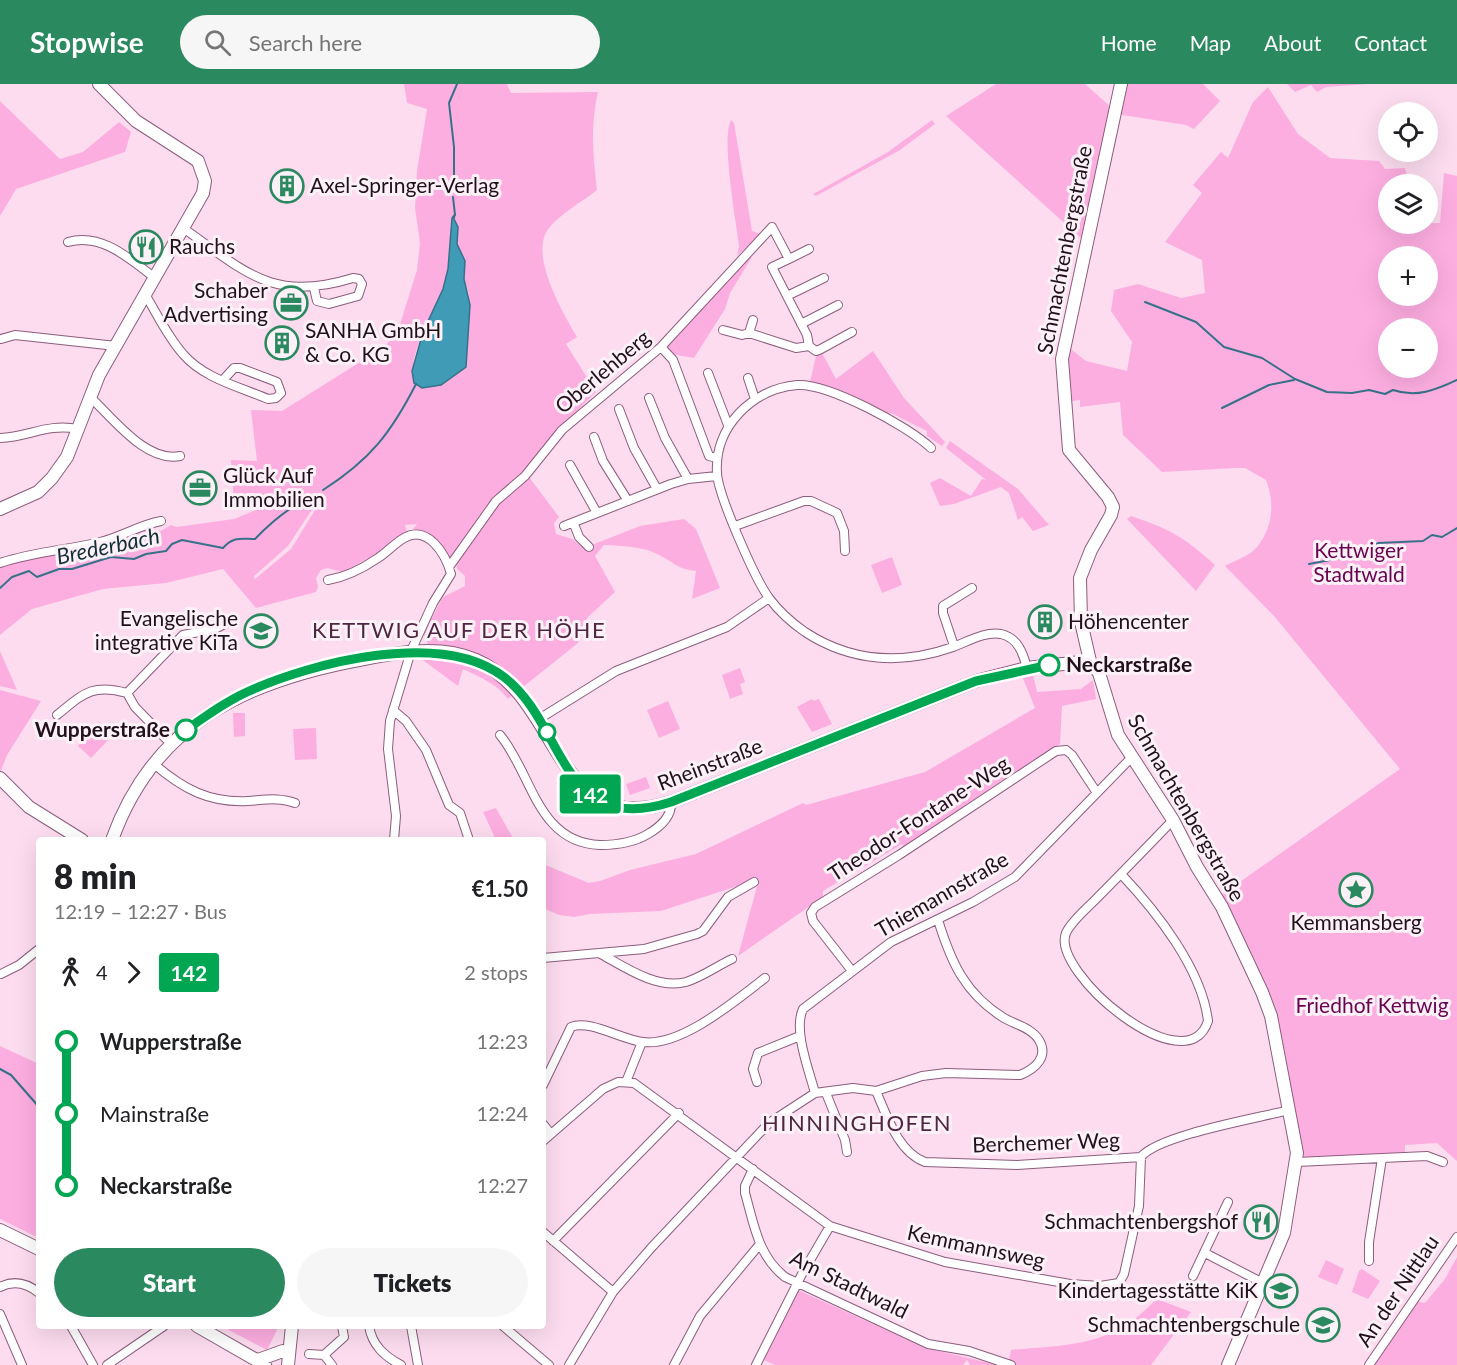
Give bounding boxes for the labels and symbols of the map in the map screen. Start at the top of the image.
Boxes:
street label: Schmachtenbergstraße [1031,143,1096,356]
building icon: Axel-Springer-Verlag [269,168,305,204]
place label: Axel-Springer-Verlag [310,172,499,197]
restaurant icon: Rauchs [128,229,164,265]
place label: Rauchs [169,233,235,258]
place label: Schaber Advertising [163,277,268,326]
office icon: Schaber Advertising [273,285,309,321]
place label: SANHA GmbH & Co. KG [305,317,441,366]
street label: Oberlehberg [550,324,655,418]
building icon: SANHA GmbH & Co. KG [264,325,300,361]
place label: Glück Auf Immobilien [223,462,325,511]
office icon: Glück Auf Immobilien [182,470,218,506]
water label: Brederbach [54,521,162,570]
park label: Kettwiger Stadtwald [1313,537,1405,586]
building icon: Höhencenter [1027,604,1063,640]
place label: Evangelische integrative KiTa [95,605,238,654]
place label: Höhencenter [1068,608,1189,633]
school or university icon: Evangelische integrative KiTa [243,613,279,649]
district label: KETTWIG AUF DER HÖHE [312,616,606,643]
place label: Neckarstraße [1066,651,1192,676]
marker: Neckarstraße [1038,654,1060,676]
street label: Schmachtenbergstraße [1124,709,1251,905]
place label: Wupperstraße [35,716,170,741]
marker: Wupperstraße [175,719,197,741]
unlabelled marker [538,723,556,741]
street label: Rheinstraße [653,732,765,795]
street label: Theodor-Fontane-Weg [823,750,1013,886]
line badge: 142 [556,774,624,814]
street label: Thiemannstraße [870,846,1012,942]
place icon: Kemmansberg [1338,872,1374,908]
place label: Kemmansberg [1290,909,1422,934]
park label: Friedhof Kettwig [1295,992,1449,1017]
district label: HINNINGHOFEN [762,1109,952,1136]
street label: Berchemer Weg [972,1126,1120,1157]
restaurant icon: Schmachtenbergshof [1243,1204,1279,1240]
place label: Schmachtenbergshof [1044,1208,1239,1233]
street label: Kemmannsweg [905,1219,1047,1272]
street label: An der Nittlau [1350,1230,1443,1351]
street label: Am Stadtwald [786,1244,913,1323]
school or university icon: Kindertagesstätte KiK [1263,1273,1299,1309]
place label: Kindertagesstätte KiK [1058,1277,1258,1302]
school or university icon: Schmachtenbergschule [1305,1307,1341,1343]
place label: Schmachtenbergschule [1088,1311,1300,1336]

